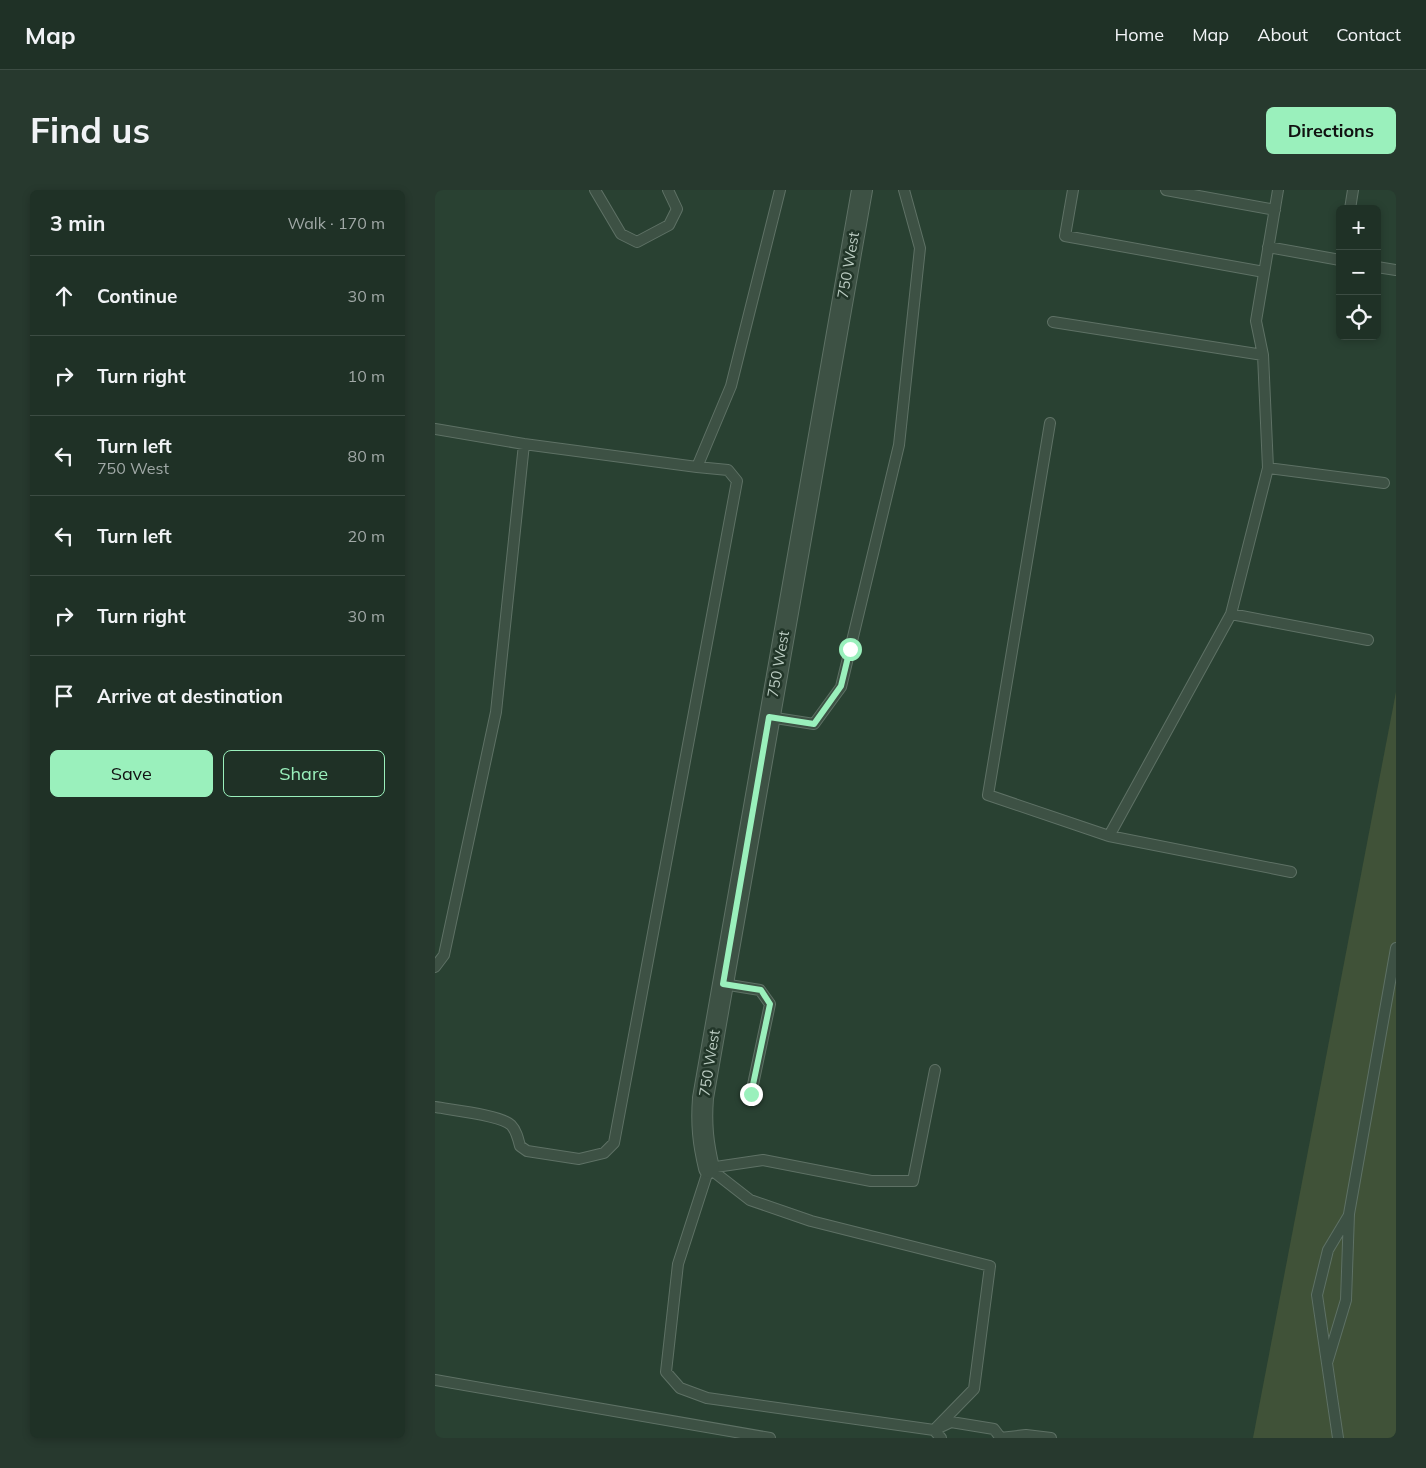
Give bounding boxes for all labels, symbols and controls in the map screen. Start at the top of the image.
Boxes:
text: Map [25,20,76,50]
text: Home [1114,23,1164,46]
text: Map [1192,23,1229,46]
text: About [1257,23,1308,46]
text: Contact [1336,23,1401,46]
button: Directions [1266,107,1396,154]
text: Find us [30,108,150,152]
map controls [1336,205,1381,340]
button: + [1336,205,1381,250]
text: 3 min [50,210,105,236]
text: Walk · 170 m [287,213,385,233]
street label: 750 West [833,230,863,300]
button: − [1336,250,1381,295]
icon: ahead [50,282,78,310]
text: Continue [97,284,177,308]
text: 30 m [348,286,385,306]
button: locate [1336,295,1381,340]
icon: right [50,362,78,390]
text: Turn right [97,364,186,388]
text: 10 m [348,366,385,386]
text: Turn left [97,434,172,458]
icon: left [50,442,78,470]
text: 80 m [348,446,385,466]
text: 750 West [97,458,169,478]
icon: left [50,522,78,550]
text: Turn left [97,524,172,548]
text: 20 m [348,526,385,546]
icon: right [50,602,78,630]
text: Turn right [97,604,186,628]
text: 30 m [348,606,385,626]
street label: 750 West [763,629,793,699]
route start [839,638,862,661]
icon: arrive [50,682,78,710]
text: Arrive at destination [97,684,283,708]
button: Save [50,750,213,797]
button: Share [223,750,385,797]
street label: 750 West [694,1028,724,1098]
route end [740,1083,763,1106]

